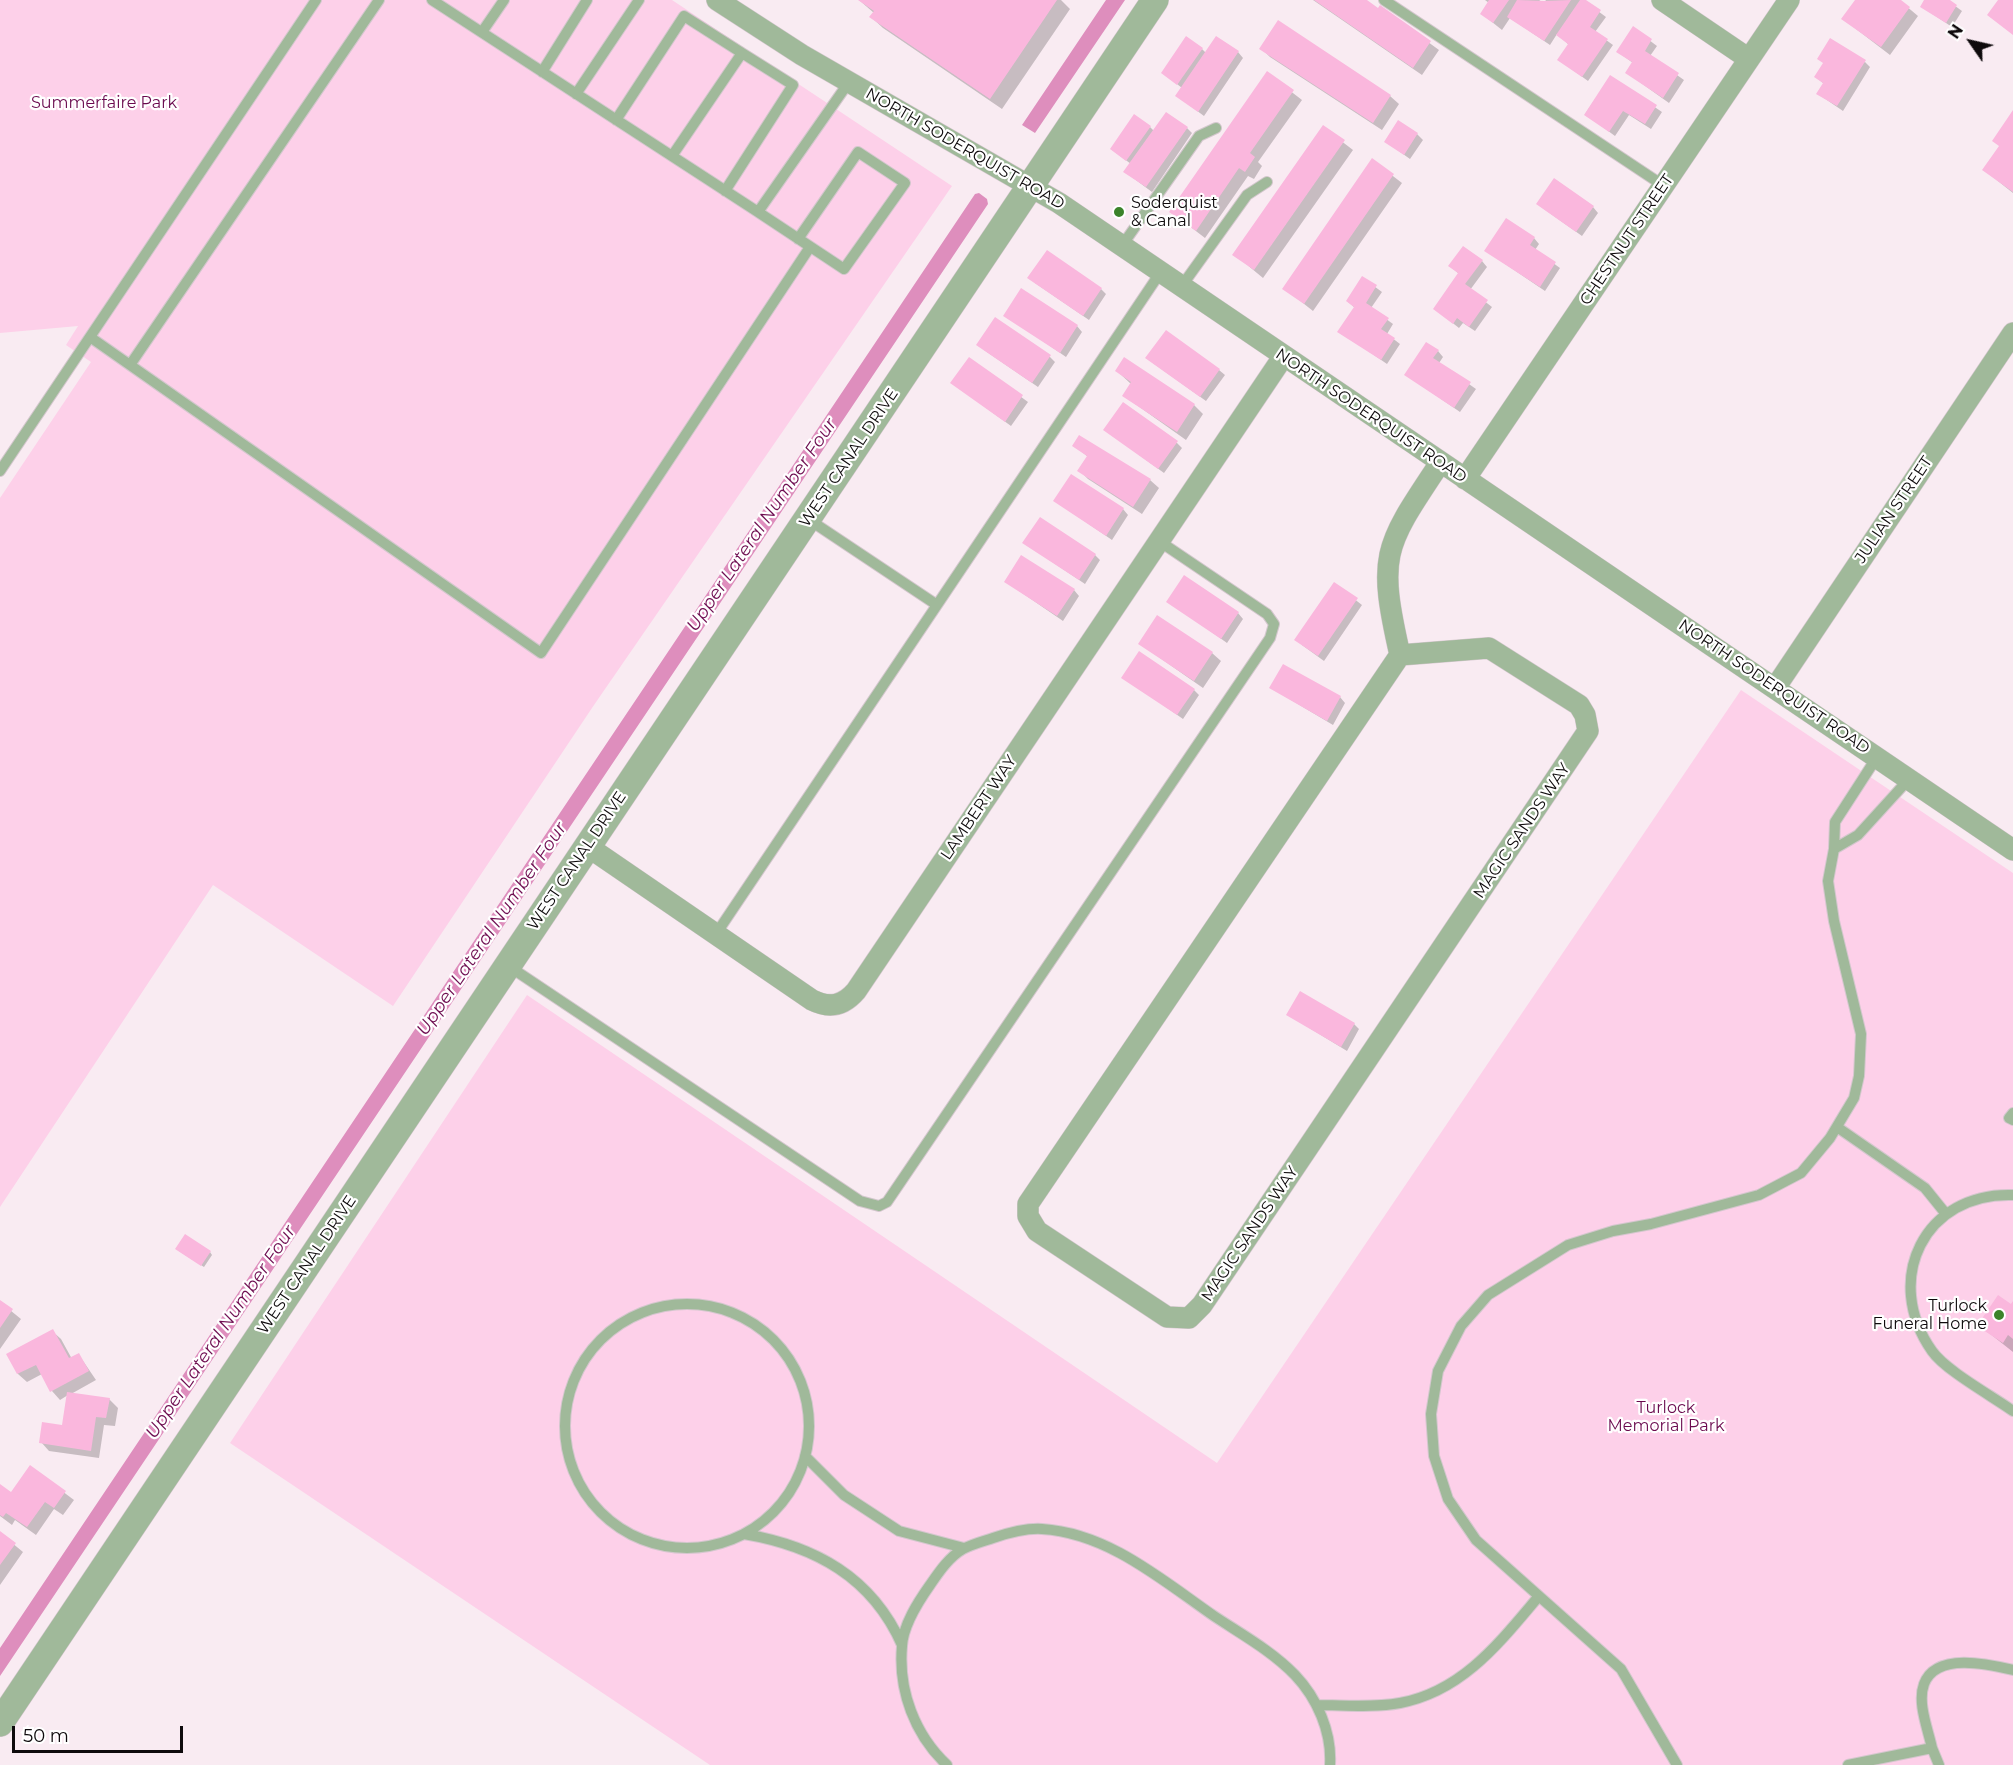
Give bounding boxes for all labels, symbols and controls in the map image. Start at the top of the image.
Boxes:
north arrow [1941,12,2001,72]
text: N [1944,21,1967,42]
street label: NORTH SODERQUIST ROAD [862,84,1068,214]
park label: Summerfaire Park [31,93,177,113]
street label: CHESTNUT STREET [1576,171,1678,309]
place label: Soderquist & Canal [1131,193,1218,231]
marker: Soderquist & Canal [1112,205,1126,219]
street label: NORTH SODERQUIST ROAD [1272,345,1470,487]
street label: WEST CANAL DRIVE [795,385,903,531]
water label: Upper Lateral Number Four [682,414,842,636]
street label: JULIAN STREET [1851,453,1937,567]
street label: NORTH SODERQUIST ROAD [1675,616,1873,758]
street label: LAMBERT WAY [937,752,1021,864]
street label: MAGIC SANDS WAY [1470,760,1574,902]
street label: WEST CANAL DRIVE [523,788,631,934]
water label: Upper Lateral Number Four [412,818,572,1040]
street label: MAGIC SANDS WAY [1198,1163,1302,1305]
street label: WEST CANAL DRIVE [253,1192,361,1338]
water label: Upper Lateral Number Four [141,1221,301,1443]
place label: Turlock Funeral Home [1873,1296,1987,1334]
marker: Turlock Funeral Home [1992,1308,2006,1322]
park label: Turlock Memorial Park [1607,1398,1725,1436]
scale bar [15,1714,186,1752]
text: 50 m [23,1725,69,1747]

